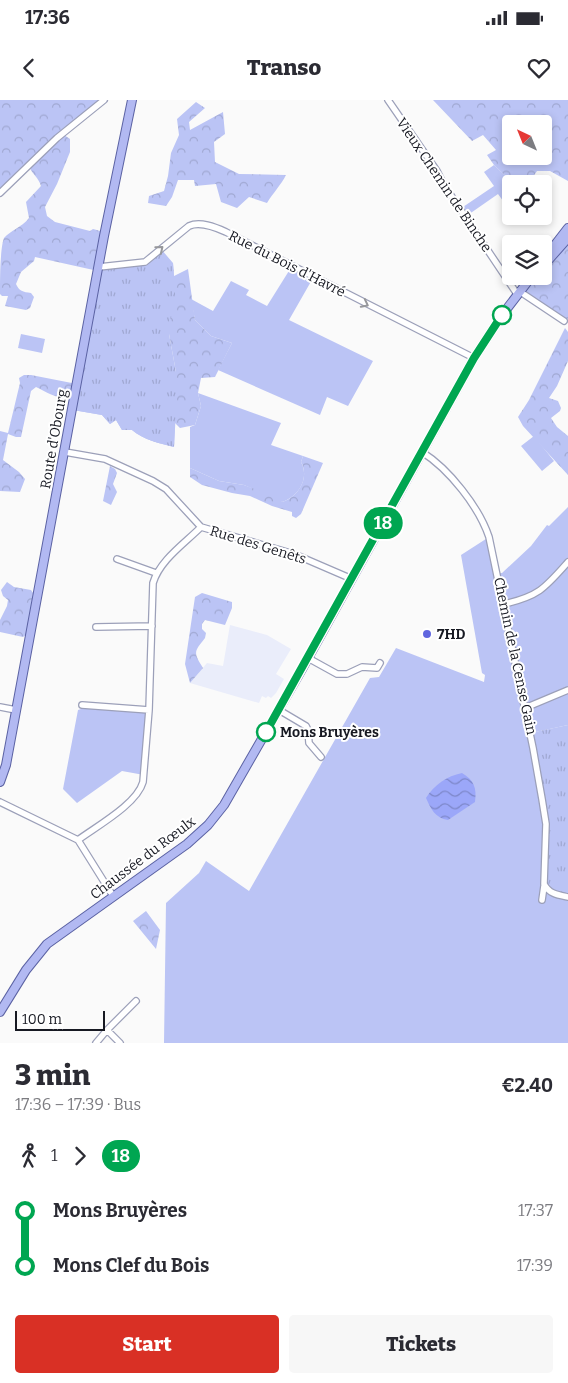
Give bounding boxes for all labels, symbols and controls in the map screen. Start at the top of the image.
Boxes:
text: 17:36 [25,6,70,29]
icon: back [15,54,43,82]
text: Transo [247,54,321,81]
icon: heart [525,54,553,82]
street label: Vieux Chemin de Binche [393,115,495,255]
north arrow [502,115,552,165]
map controls [502,115,552,285]
button: locate [502,175,552,225]
street label: Rue du Bois d'Havré [226,227,348,301]
button: layers [502,235,552,285]
one-way arrow [154,247,163,255]
one-way arrow [360,298,369,308]
unlabelled marker [492,305,512,325]
street label: Route d'Obourg [37,388,71,490]
line badge: 18 [360,507,406,539]
text: 18 [374,512,392,534]
street label: Rue des Genêts [208,522,308,568]
street label: Chemin de la Cense Gain [490,576,540,736]
place label: 7HD [437,626,466,643]
marker: 7HD [421,628,433,640]
marker: Mons Bruyères [256,722,276,742]
place label: Mons Bruyères [280,724,379,741]
street label: Chaussée du Rœulx [87,813,199,903]
scale bar [15,1008,105,1031]
text: 100 m [22,1011,62,1028]
text: 3 min [15,1059,90,1092]
text: €2.40 [502,1074,553,1097]
text: 17:36 – 17:39 · Bus [15,1095,141,1114]
icon: walk [15,1142,43,1170]
icon: forward [66,1142,94,1170]
text: 18 [112,1145,130,1167]
text: 1 [51,1146,58,1165]
text: Mons Bruyères [53,1199,187,1222]
text: 17:37 [518,1201,553,1220]
text: Mons Clef du Bois [53,1254,209,1277]
text: 17:39 [517,1256,553,1275]
button: Start [15,1315,279,1373]
button: Tickets [289,1315,553,1373]

